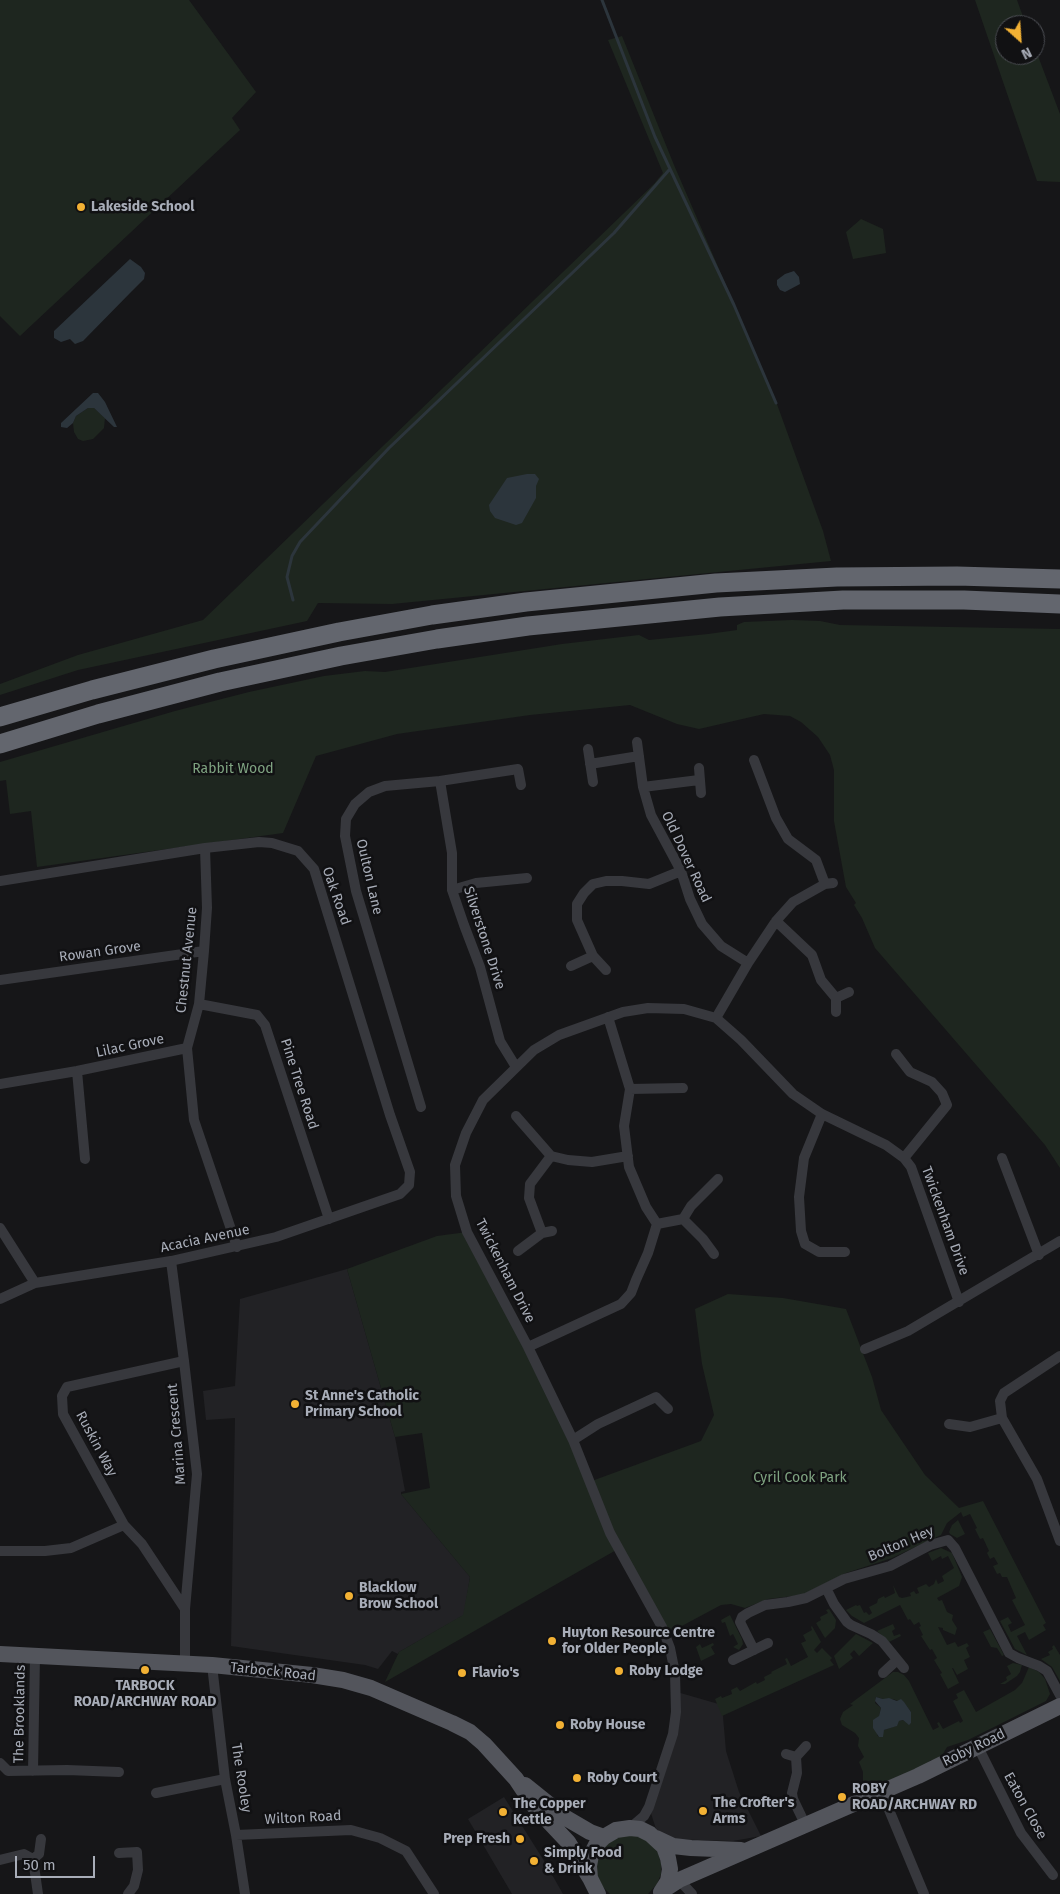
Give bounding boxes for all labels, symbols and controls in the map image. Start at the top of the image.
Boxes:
north arrow [995,15,1045,65]
text: N [1018,43,1034,63]
place label: Lakeside School [91,199,194,215]
marker: Lakeside School [75,201,87,213]
park label: Rabbit Wood [192,761,274,777]
street label: Old Dover Road [658,809,714,905]
street label: Oulton Lane [352,838,386,916]
street label: Oak Road [318,865,354,927]
street label: Silverstone Drive [459,884,509,992]
street label: Chestnut Avenue [173,906,201,1014]
street label: Rowan Grove [58,938,142,966]
street label: Lilac Grove [94,1031,166,1061]
street label: Pine Tree Road [276,1036,322,1132]
street label: Twickenham Drive [917,1164,973,1278]
street label: Twickenham Drive [471,1216,539,1326]
street label: Acacia Avenue [159,1221,251,1257]
street label: Marina Crescent [164,1383,190,1485]
place label: St Anne's Catholic Primary School [305,1388,419,1420]
marker: St Anne's Catholic Primary School [289,1398,301,1410]
street label: Ruskin Way [72,1408,120,1480]
park label: Cyril Cook Park [753,1470,847,1486]
street label: Bolton Hey [866,1523,936,1565]
place label: Blacklow Brow School [359,1580,438,1612]
marker: Blacklow Brow School [343,1590,355,1602]
place label: Huyton Resource Centre for Older People [562,1625,715,1658]
marker: Huyton Resource Centre for Older People [546,1635,558,1647]
street label: Tarbock Road [229,1659,317,1685]
place label: Roby Lodge [629,1663,703,1679]
marker: TARBOCK ROAD/ARCHWAY ROAD [139,1664,151,1676]
street label: The Brooklands [11,1665,29,1763]
place label: Flavio's [472,1665,519,1681]
marker: Roby Lodge [613,1665,625,1677]
marker: Flavio's [456,1667,468,1679]
place label: TARBOCK ROAD/ARCHWAY ROAD [74,1678,216,1710]
place label: Roby House [570,1717,645,1733]
marker: Roby House [554,1719,566,1731]
street label: Roby Road [940,1726,1008,1770]
street label: The Rooley [227,1742,255,1814]
place label: Roby Court [587,1770,657,1786]
street label: Eaton Close [1000,1770,1050,1842]
marker: Roby Court [571,1772,583,1784]
place label: ROBY ROAD/ARCHWAY RD [852,1781,977,1814]
marker: ROBY ROAD/ARCHWAY RD [836,1791,848,1803]
place label: The Crofter's Arms [713,1795,794,1828]
place label: The Copper Kettle [513,1796,586,1828]
marker: The Crofter's Arms [697,1805,709,1817]
marker: The Copper Kettle [497,1806,509,1818]
street label: Wilton Road [264,1808,342,1828]
place label: Prep Fresh [443,1831,510,1847]
marker: Prep Fresh [514,1833,526,1845]
place label: Simply Food & Drink [544,1845,622,1878]
scale bar [18,1846,98,1878]
marker: Simply Food & Drink [528,1855,540,1867]
text: 50 m [23,1856,56,1874]

